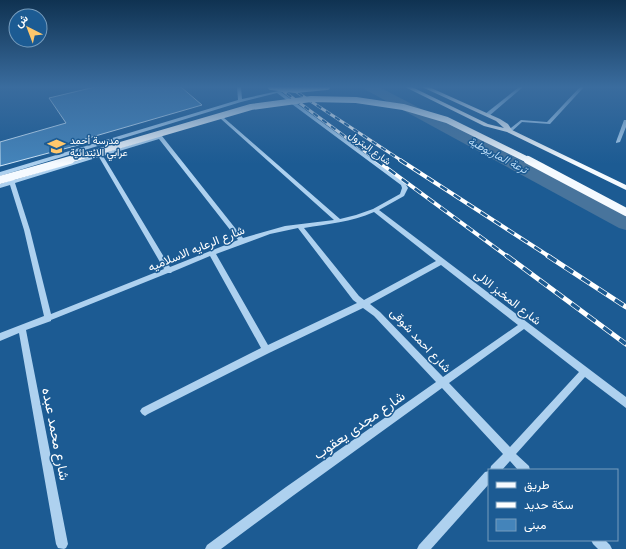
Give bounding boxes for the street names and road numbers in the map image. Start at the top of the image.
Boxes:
street label: شارع البترول [346,128,394,168]
street label: شارع الرعايه الاسلاميه [145,222,247,276]
street label: شارع المخبز الالى [470,266,545,330]
street label: شارع احمد شوقى [386,305,455,377]
street label: شارع محمد عبده [36,386,74,482]
street label: شارع مجدى يعقوب [310,387,409,465]

